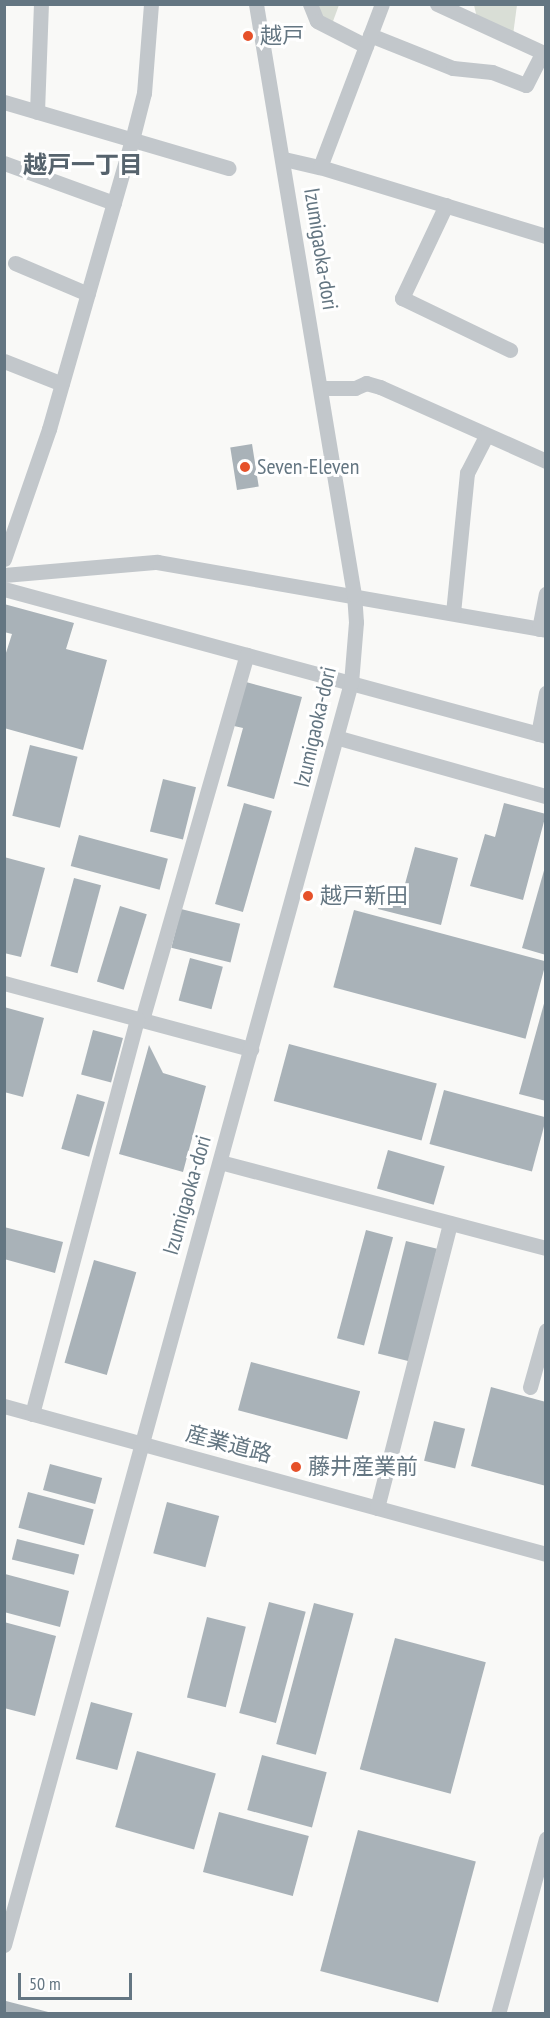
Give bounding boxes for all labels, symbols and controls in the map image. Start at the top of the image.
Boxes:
place label: 越戸 [260,23,304,49]
marker: 越戸 [241,29,255,43]
district label: 越戸一丁目 [23,151,143,179]
street label: Izumigaoka-dori [298,186,344,312]
place label: Seven-Eleven [257,454,359,480]
marker: Seven-Eleven [238,460,252,474]
street label: Izumigaoka-dori [288,664,342,790]
place label: 越戸新田 [320,883,408,909]
marker: 越戸新田 [301,889,315,903]
street label: Izumigaoka-dori [157,1132,217,1258]
street label: 産業道路 [183,1420,275,1468]
place label: 藤井産業前 [308,1454,418,1480]
marker: 藤井産業前 [289,1460,303,1474]
scale bar [21,1961,135,1999]
text: 50 m [29,1972,61,1995]

